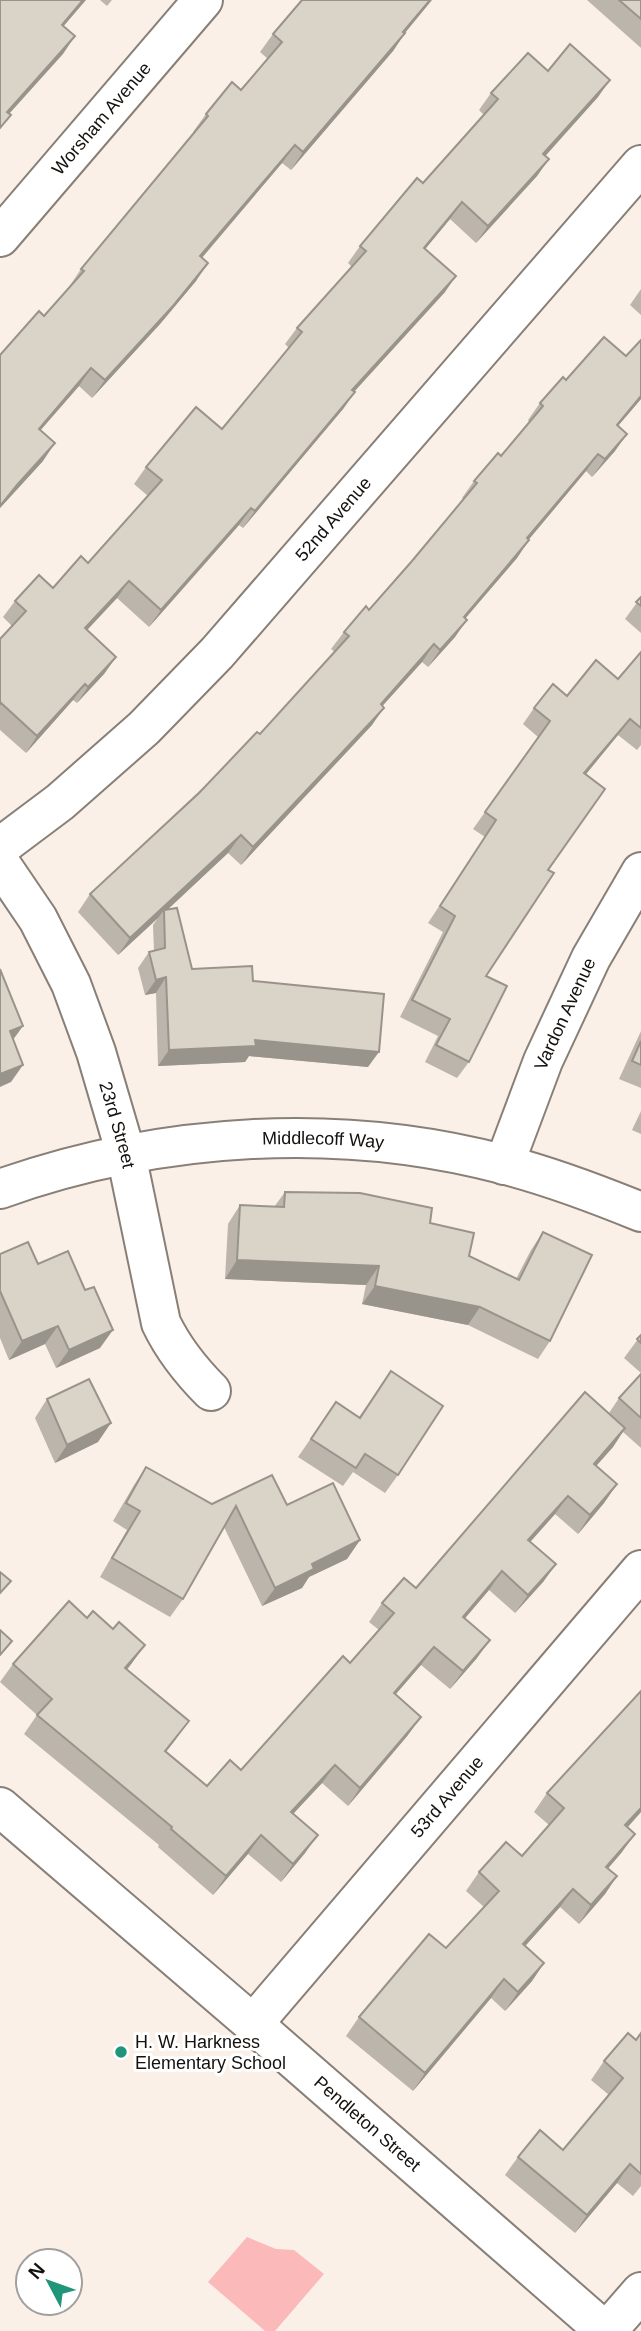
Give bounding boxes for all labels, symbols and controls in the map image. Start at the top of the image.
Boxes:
street label: Worsham Avenue [48,58,155,179]
street label: 52nd Avenue [291,473,375,565]
street label: Vardon Avenue [531,955,600,1073]
street label: 23rd Street [95,1079,139,1170]
street label: Middlecoff Way [262,1128,385,1153]
street label: 53rd Avenue [407,1752,488,1842]
place label: H. W. Harkness Elementary School [135,2032,286,2073]
marker: H. W. Harkness Elementary School [113,2044,129,2060]
street label: Pendleton Street [310,2072,424,2175]
north arrow [14,2247,84,2317]
text: N [24,2259,49,2283]

